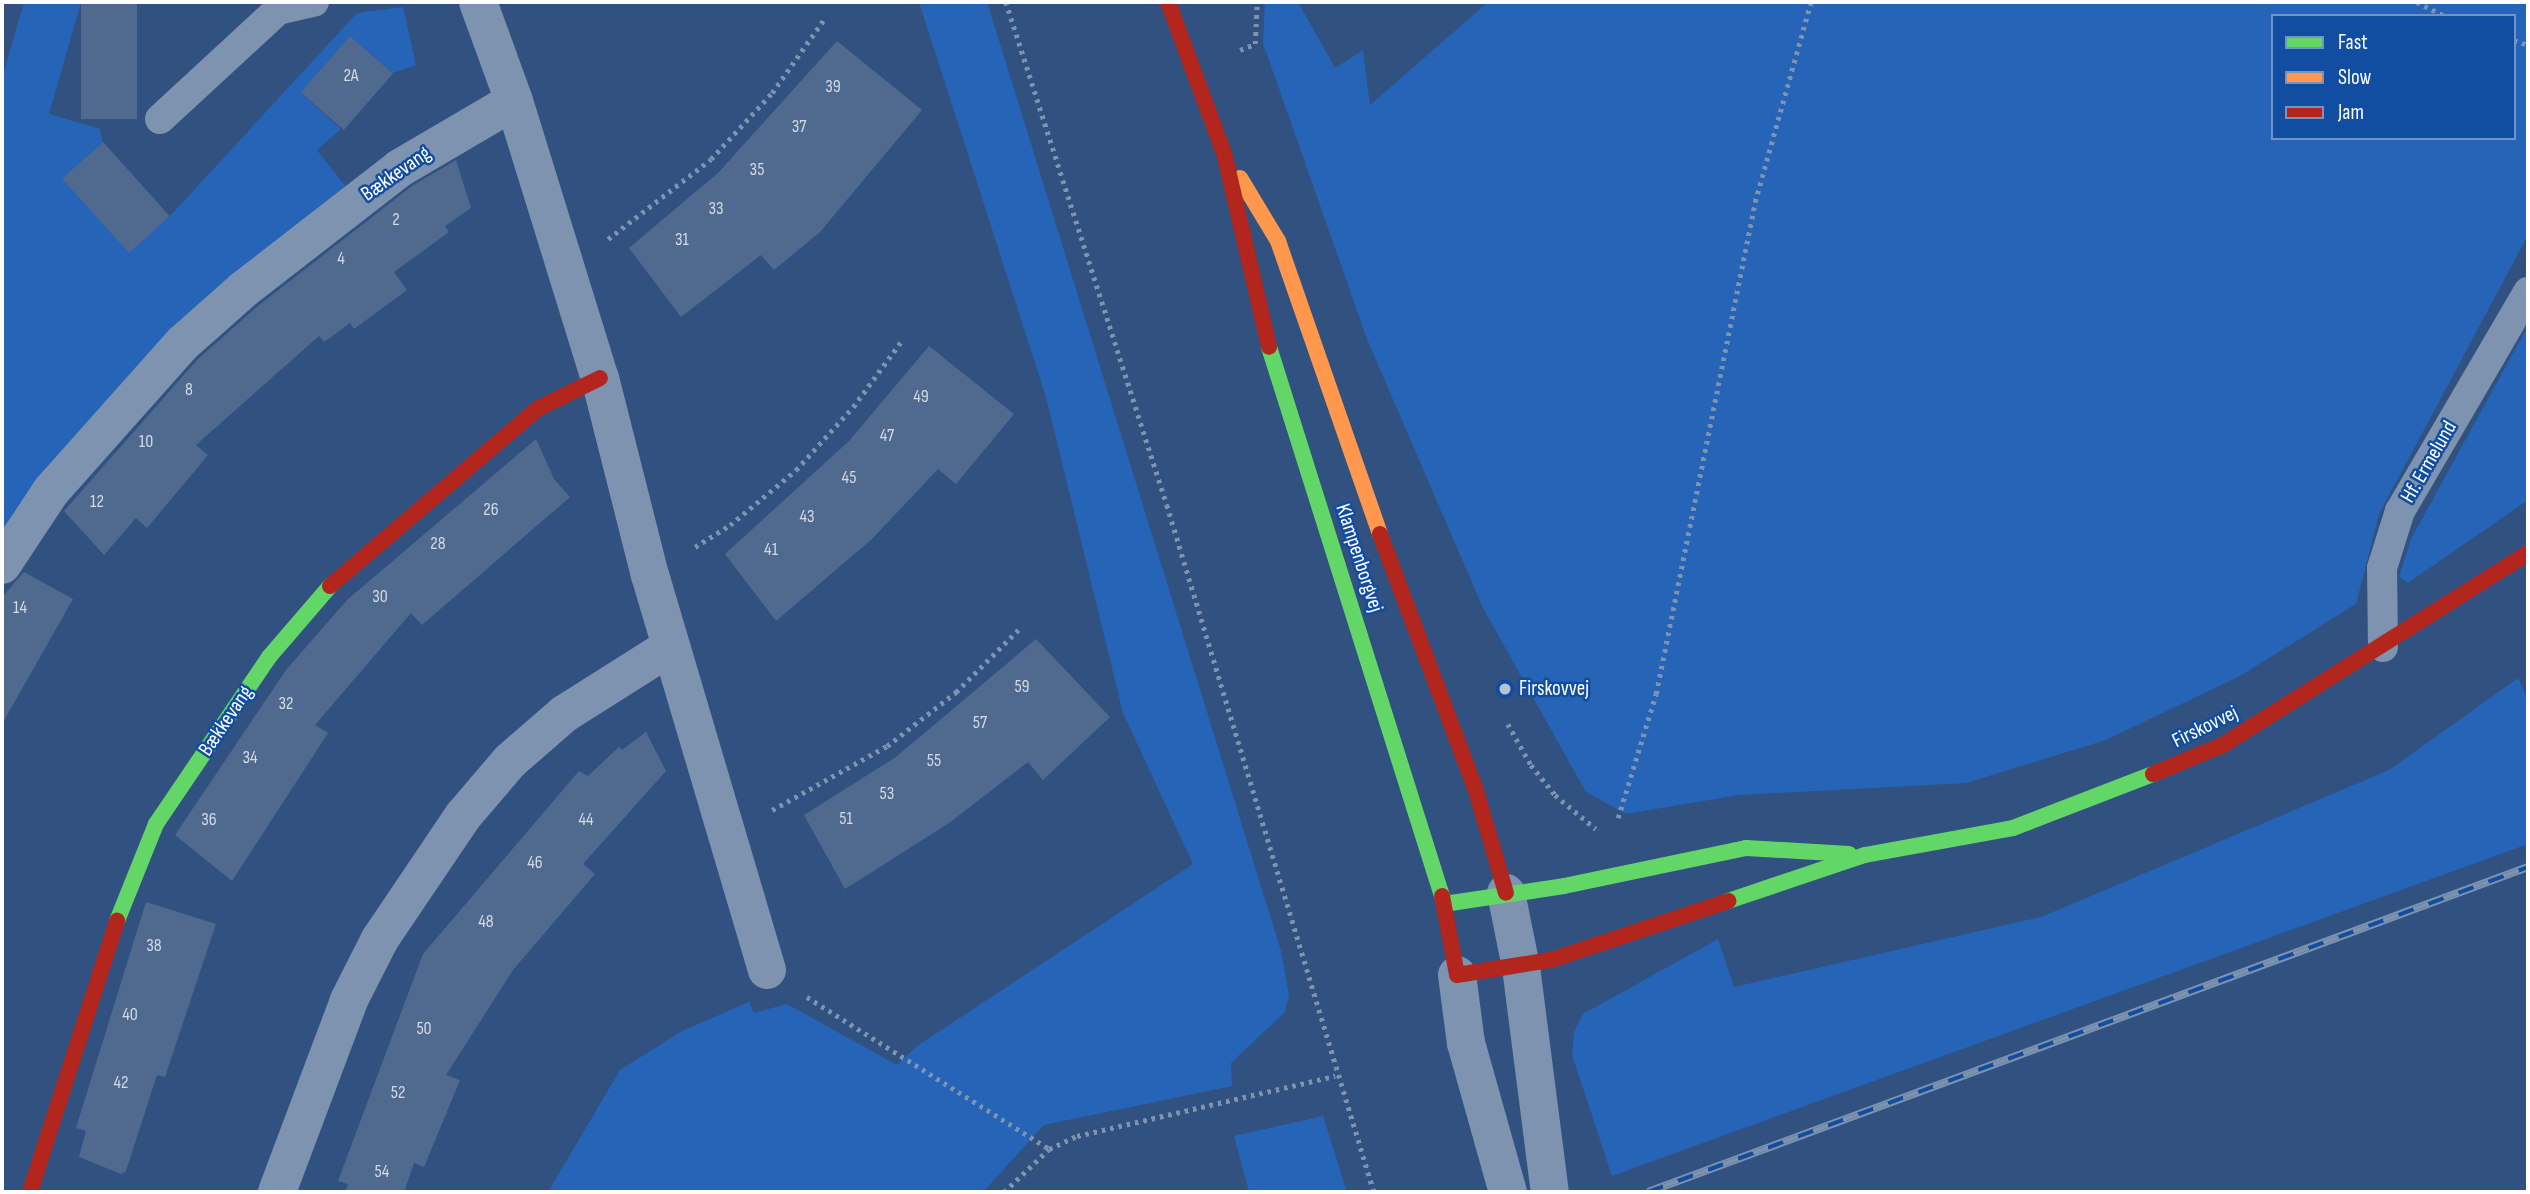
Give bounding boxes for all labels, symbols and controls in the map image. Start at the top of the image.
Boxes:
legend [2271,14,2516,140]
text: Fast [2338,30,2368,55]
house number: 2A [343,65,359,87]
text: Slow [2338,65,2371,90]
house number: 39 [825,76,841,98]
text: Jam [2338,100,2364,125]
house number: 37 [792,116,806,138]
street label: Bækkevang [356,141,436,207]
house number: 35 [750,159,764,181]
house number: 33 [708,198,724,220]
house number: 2 [392,209,400,231]
house number: 31 [675,229,689,251]
house number: 4 [337,248,345,270]
house number: 8 [185,379,193,401]
house number: 49 [913,386,929,408]
street label: Hf. Ermelund [2396,417,2462,507]
house number: 47 [880,425,894,447]
house number: 10 [139,431,153,453]
house number: 45 [842,467,856,489]
house number: 12 [90,491,104,513]
house number: 26 [483,499,499,521]
street label: Klampenborgvej [1330,501,1388,615]
house number: 43 [799,506,815,528]
house number: 28 [430,533,446,555]
house number: 41 [764,539,778,561]
house number: 30 [372,586,388,608]
house number: 14 [13,597,27,619]
house number: 59 [1014,676,1030,698]
place label: Firskovvej [1519,676,1589,702]
street label: Bækkevang [193,681,259,761]
marker: Firskovvej [1497,681,1513,697]
house number: 32 [279,693,293,715]
street label: Firskovvej [2168,700,2242,754]
house number: 57 [973,712,987,734]
house number: 34 [242,747,258,769]
house number: 55 [927,750,941,772]
house number: 53 [880,783,894,805]
house number: 51 [839,808,853,830]
house number: 36 [201,809,217,831]
house number: 44 [578,809,594,831]
house number: 46 [527,852,543,874]
house number: 48 [478,911,494,933]
house number: 38 [146,935,162,957]
house number: 40 [122,1004,138,1026]
house number: 50 [416,1018,432,1040]
house number: 42 [113,1072,129,1094]
house number: 52 [391,1082,405,1104]
house number: 54 [375,1161,389,1183]

